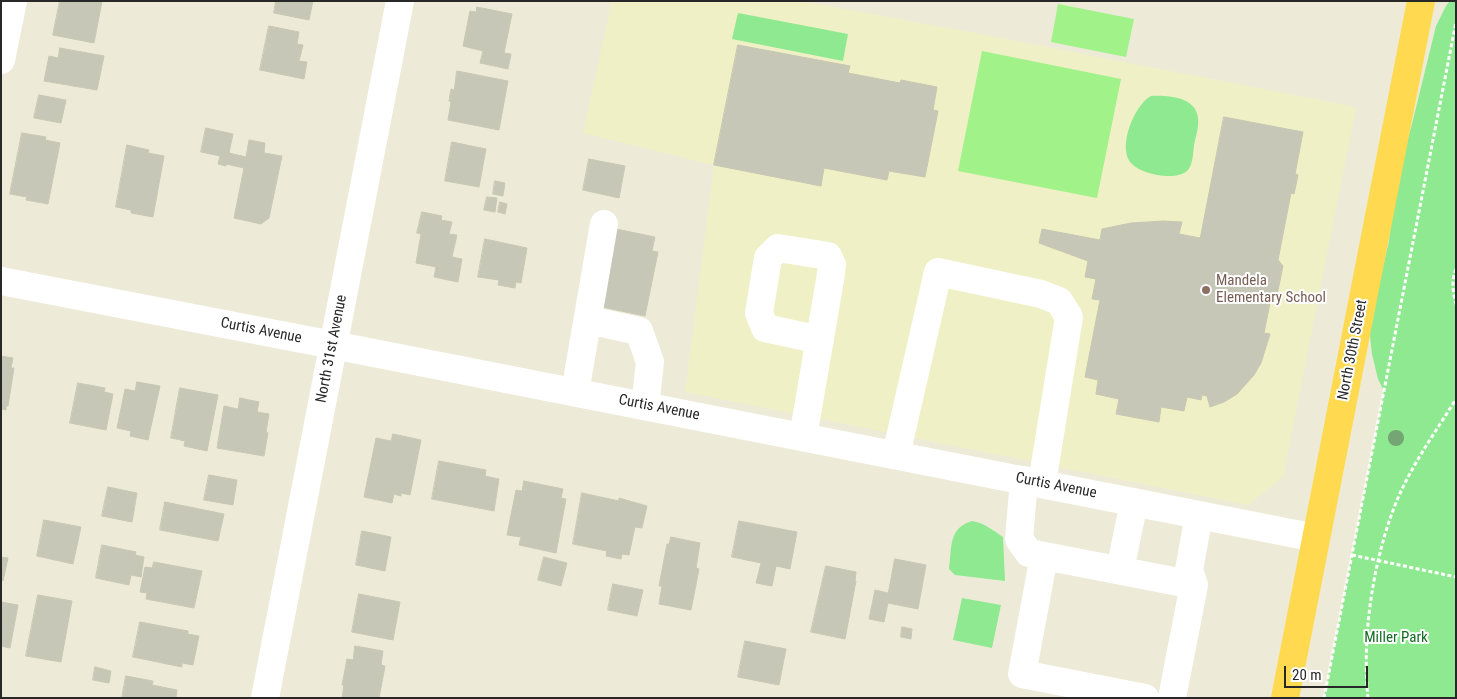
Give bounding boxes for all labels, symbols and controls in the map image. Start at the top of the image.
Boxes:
place label: Mandela Elementary School [1216,272,1326,307]
marker: Mandela Elementary School [1200,284,1212,296]
street label: North 31st Avenue [313,293,351,405]
street label: North 30th Street [1334,298,1372,402]
street label: Curtis Avenue [219,314,303,348]
street label: Curtis Avenue [617,391,701,425]
street label: Curtis Avenue [1014,469,1098,503]
park label: Miller Park [1364,629,1428,647]
scale bar [1287,656,1371,688]
text: 20 m [1292,666,1322,684]

